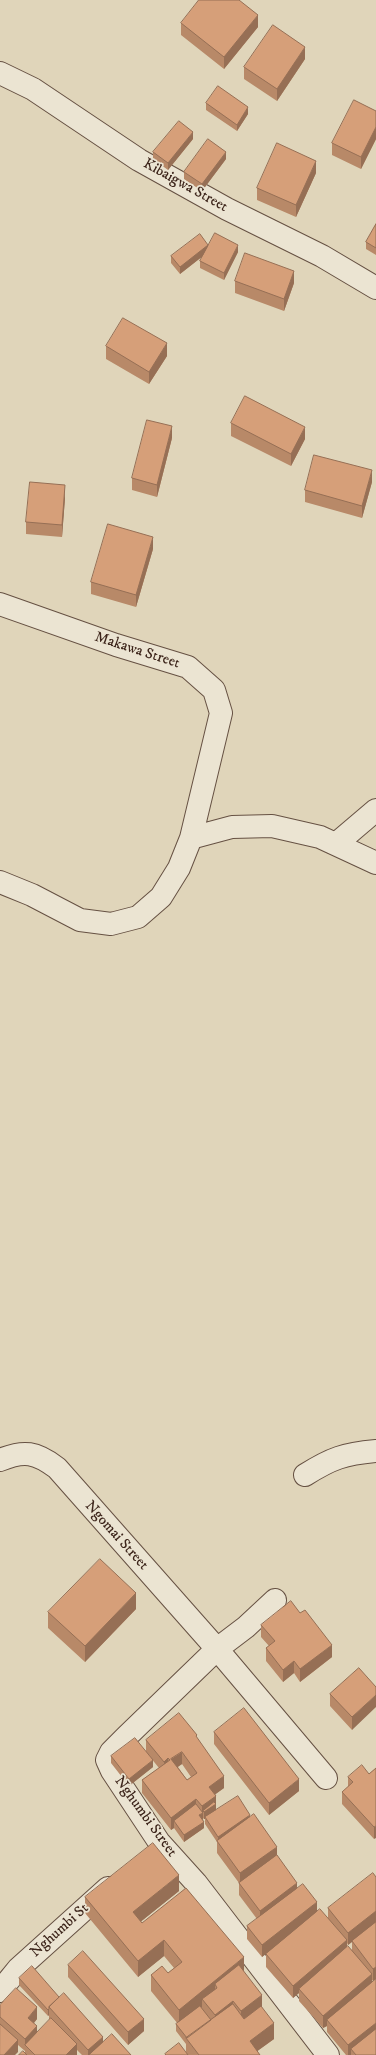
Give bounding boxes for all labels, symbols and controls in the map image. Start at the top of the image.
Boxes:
street label: Kibaigwa Street [140,155,230,217]
street label: Makawa Street [92,629,182,673]
street label: Ngomai Street [80,1498,152,1574]
street label: Nghumbi Street [110,1773,180,1861]
street label: Nghumbi St [27,1900,93,1962]

